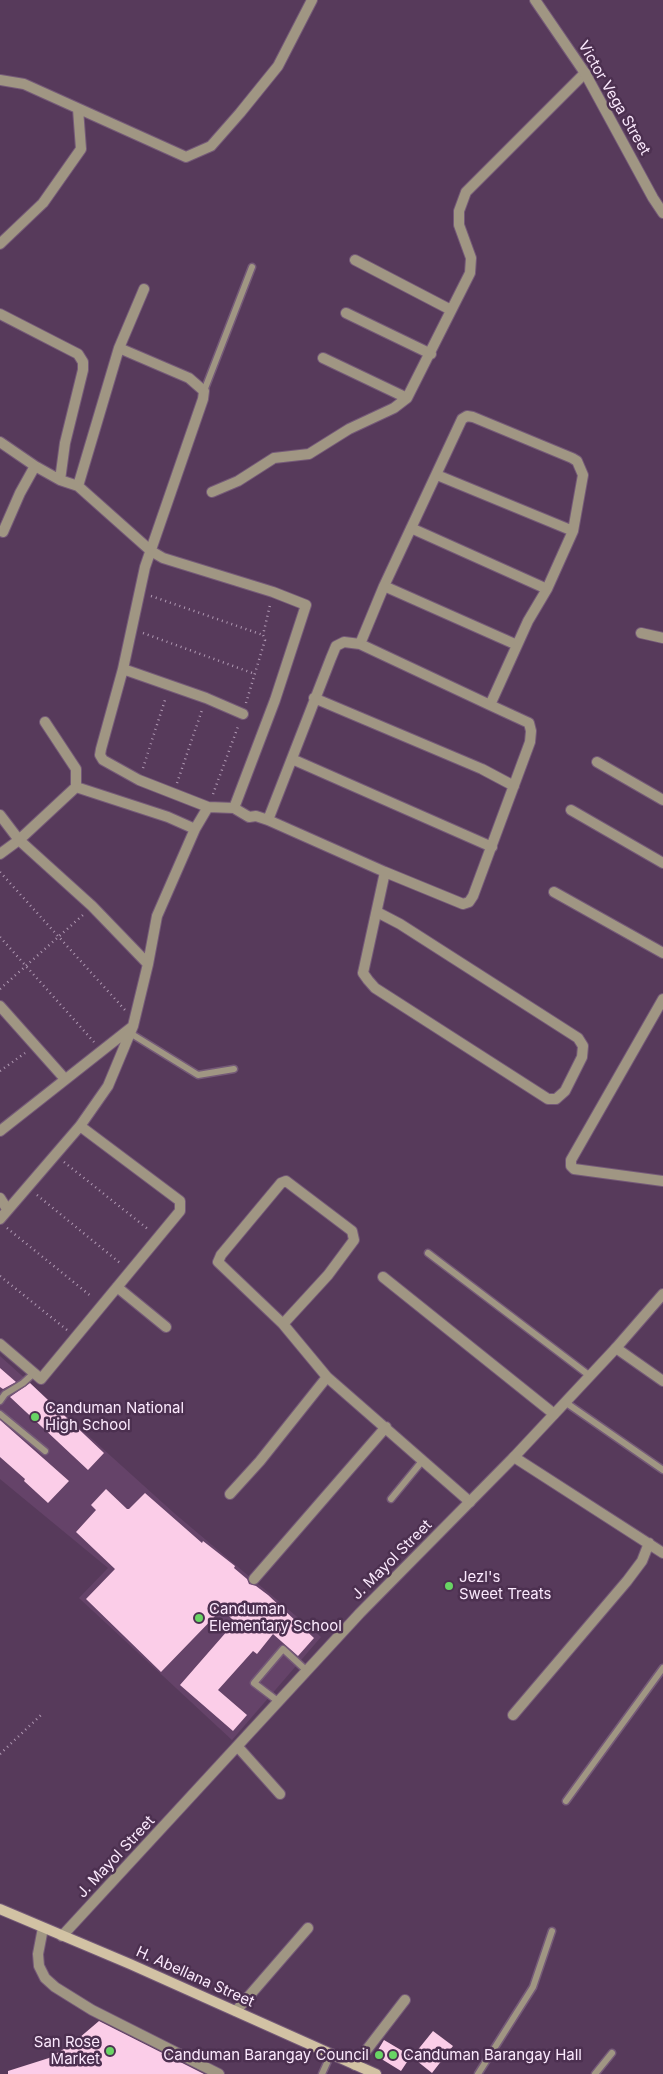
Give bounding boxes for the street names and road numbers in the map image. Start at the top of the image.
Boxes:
street label: Victor Vega Street [574,38,654,158]
street label: J. Mayol Street [348,1516,436,1604]
street label: J. Mayol Street [73,1812,159,1902]
street label: H. Abellana Street [133,1943,257,2011]

